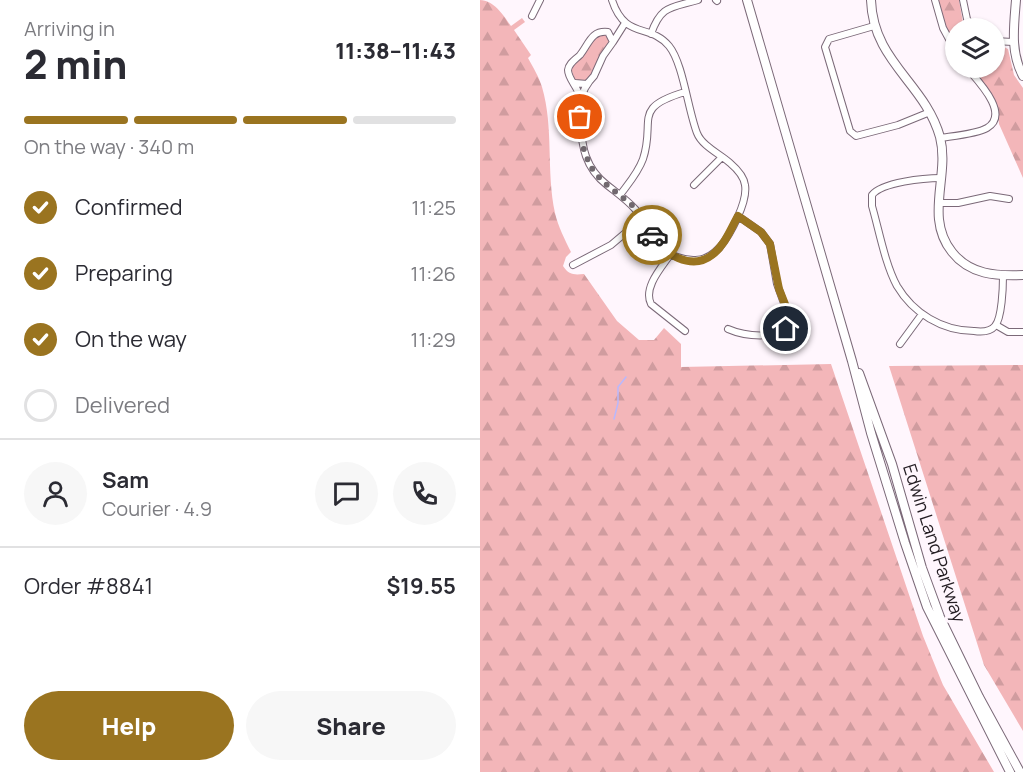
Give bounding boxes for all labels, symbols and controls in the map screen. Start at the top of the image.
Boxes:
text: Arriving in [24,15,115,42]
map controls [945,18,1005,78]
button: layers [945,18,1005,78]
text: 11:38–11:43 [335,36,456,66]
text: 2 min [24,37,127,91]
pin [554,91,605,142]
icon: bag [563,100,596,133]
text: On the way · 340 m [24,133,194,160]
icon: check [24,191,57,224]
text: Confirmed [75,192,183,222]
text: 11:25 [411,194,456,221]
courier [622,205,682,265]
icon: car [636,219,669,252]
icon: check [24,257,57,290]
text: Preparing [75,258,173,288]
text: 11:26 [411,260,456,287]
pin [760,303,811,354]
icon: home [769,312,802,345]
icon: check [24,323,57,356]
text: On the way [75,324,187,354]
text: 11:29 [411,326,456,353]
text: Delivered [75,390,170,420]
street label: Edwin Land Parkway [898,461,972,626]
button: person [24,462,87,525]
button: chat [315,462,378,525]
button: phone [393,462,456,525]
text: Sam [102,465,149,495]
text: Courier · 4.9 [102,495,212,522]
text: Order #8841 [24,571,153,601]
text: $19.55 [387,571,456,601]
button: Help [24,691,234,760]
button: Share [246,691,456,760]

